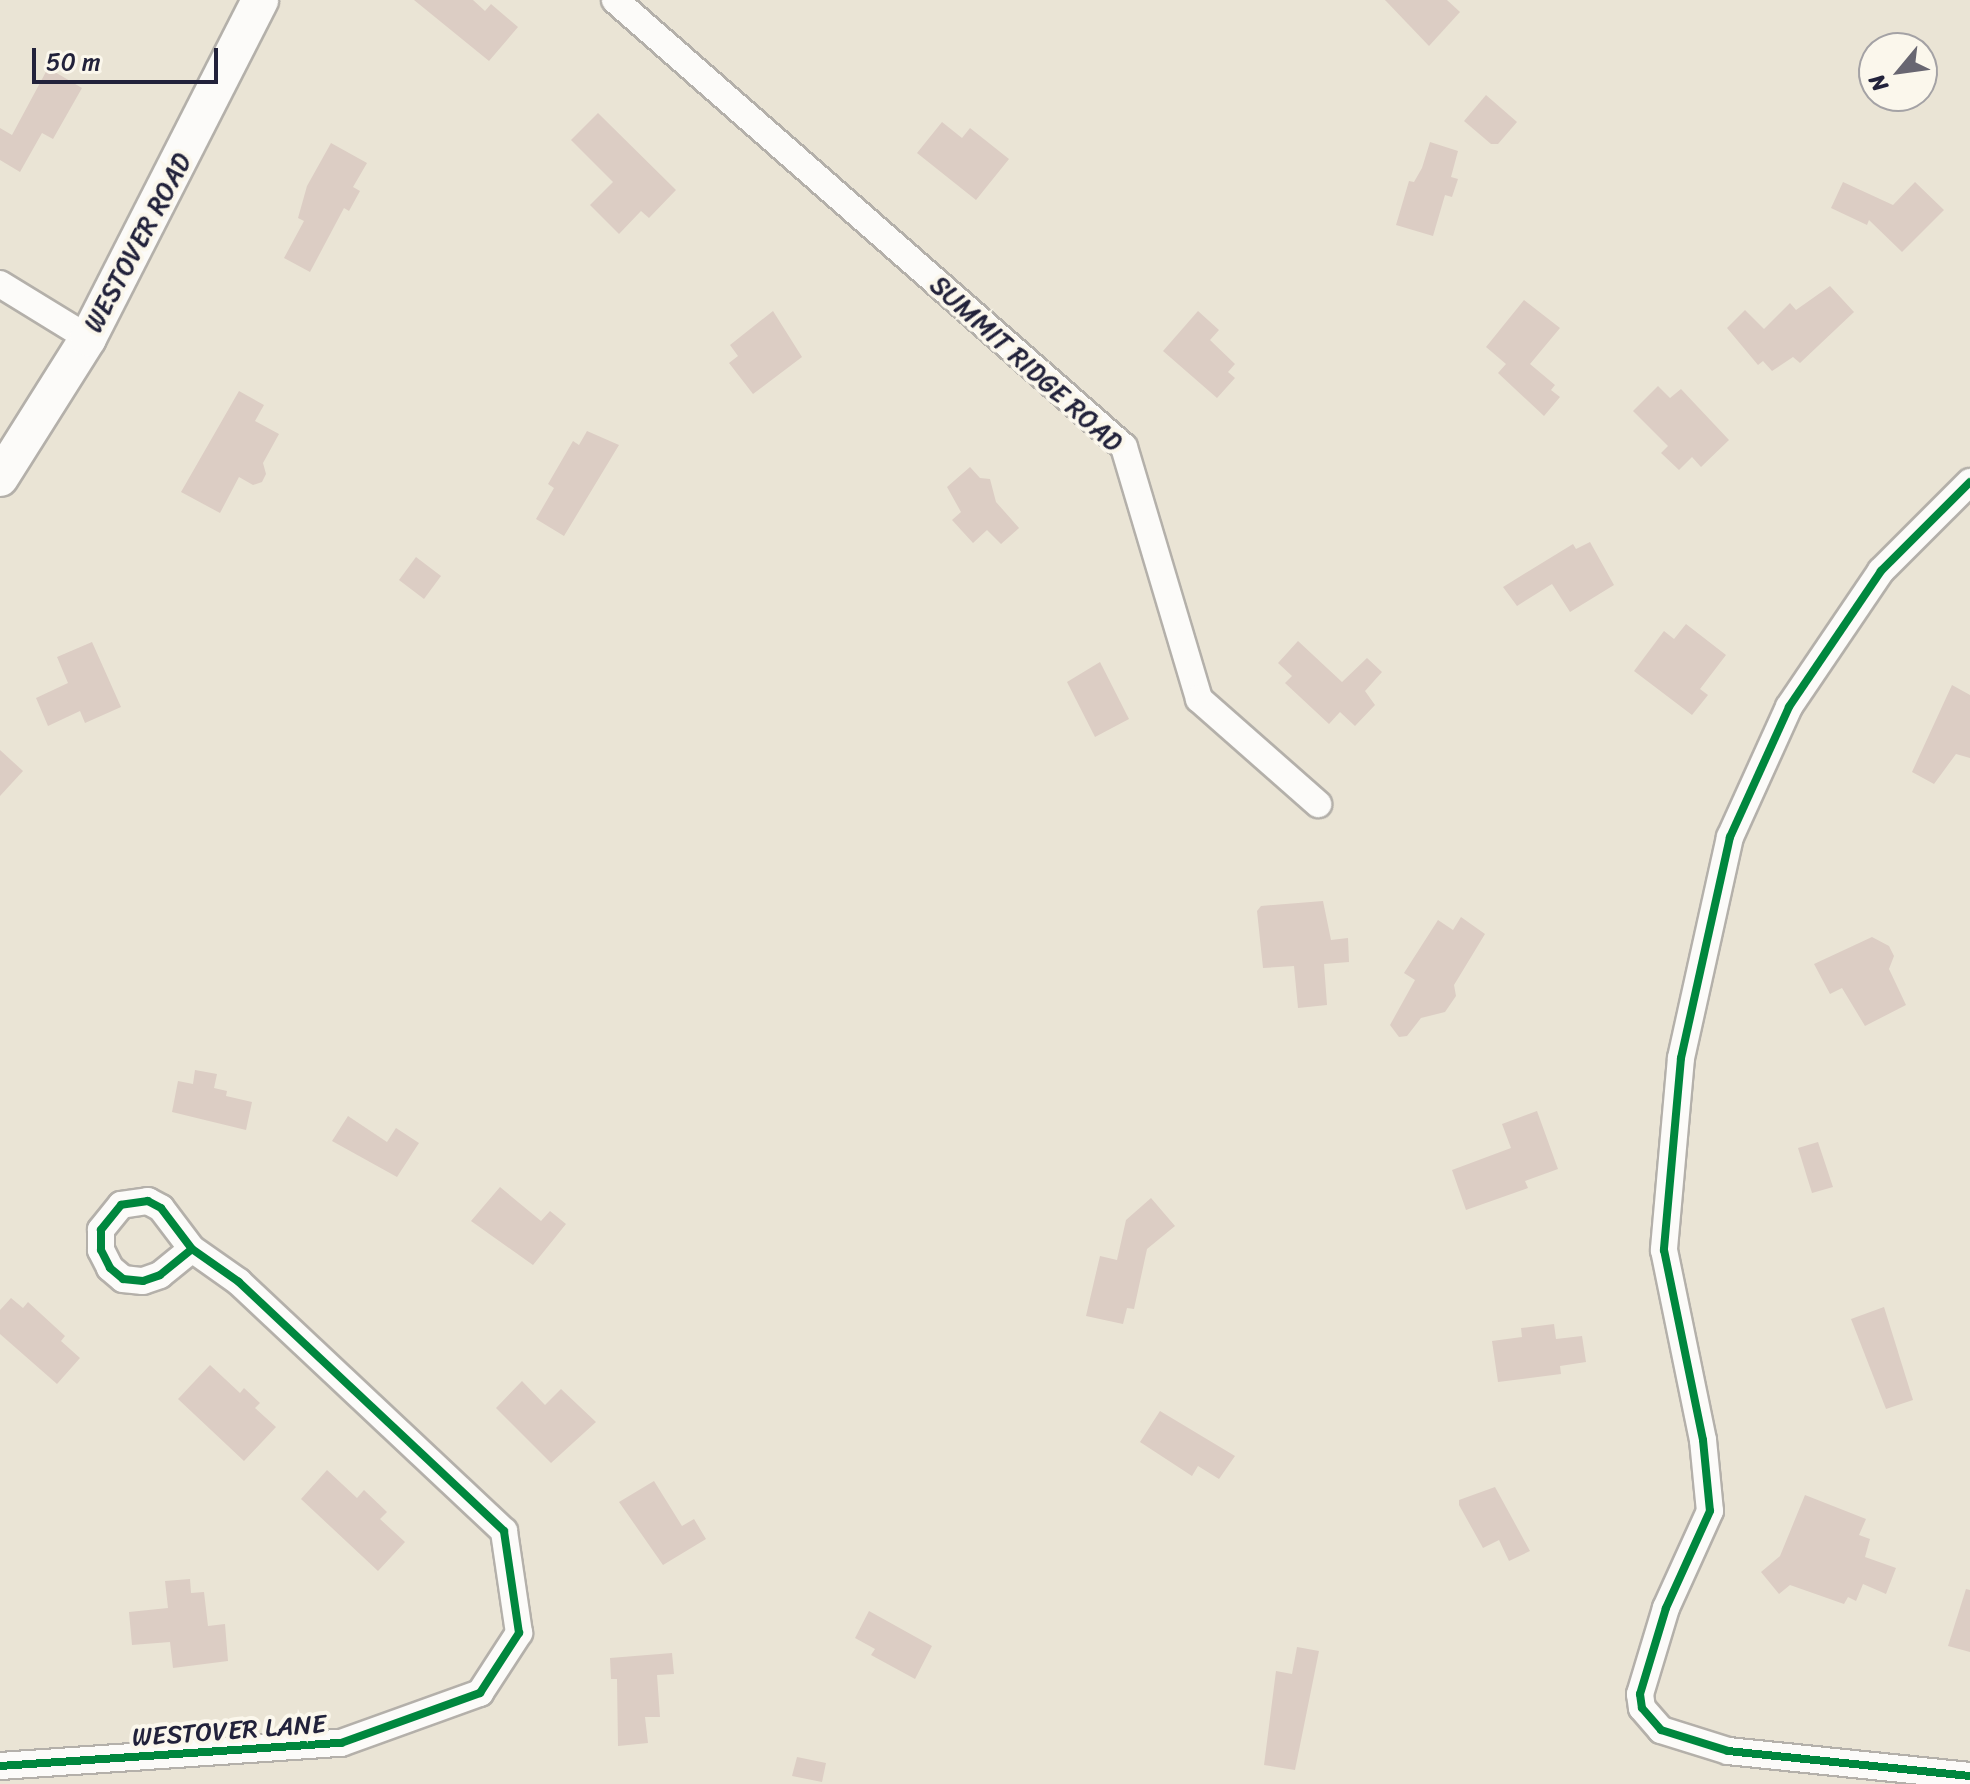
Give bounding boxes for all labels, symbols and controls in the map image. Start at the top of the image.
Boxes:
scale bar [36,32,222,82]
north arrow [1858,32,1938,112]
text: 50 m [46,41,101,83]
text: N [1858,67,1899,99]
street label: WESTOVER ROAD [78,148,198,338]
street label: SUMMIT RIDGE ROAD [923,269,1129,459]
street label: WESTOVER LANE [131,1709,327,1753]

